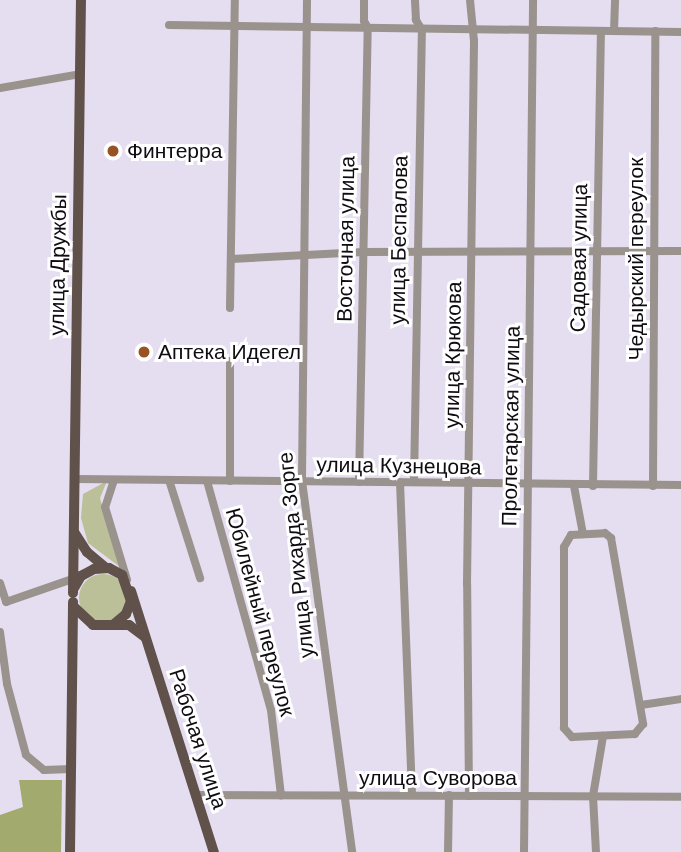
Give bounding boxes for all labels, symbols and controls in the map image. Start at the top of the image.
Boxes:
place label: Финтерра [127,138,222,164]
marker: Финтерра [105,143,121,159]
street label: улица Беспалова [385,155,413,325]
street label: Восточная улица [332,156,360,322]
street label: Чедырский переулок [623,158,649,360]
street label: Садовая улица [565,184,593,332]
street label: улица Дружбы [44,194,72,336]
street label: улица Крюкова [439,281,467,429]
street label: Пролетарская улица [497,325,525,527]
place label: Аптека Идегел [158,339,301,365]
marker: Аптека Идегел [136,344,152,360]
street label: улица Рихарда Зорге [273,451,319,659]
street label: улица Кузнецова [316,452,482,480]
street label: Юбилейный переулок [220,505,300,719]
street label: Рабочая улица [163,666,233,812]
street label: улица Суворова [359,765,517,791]

